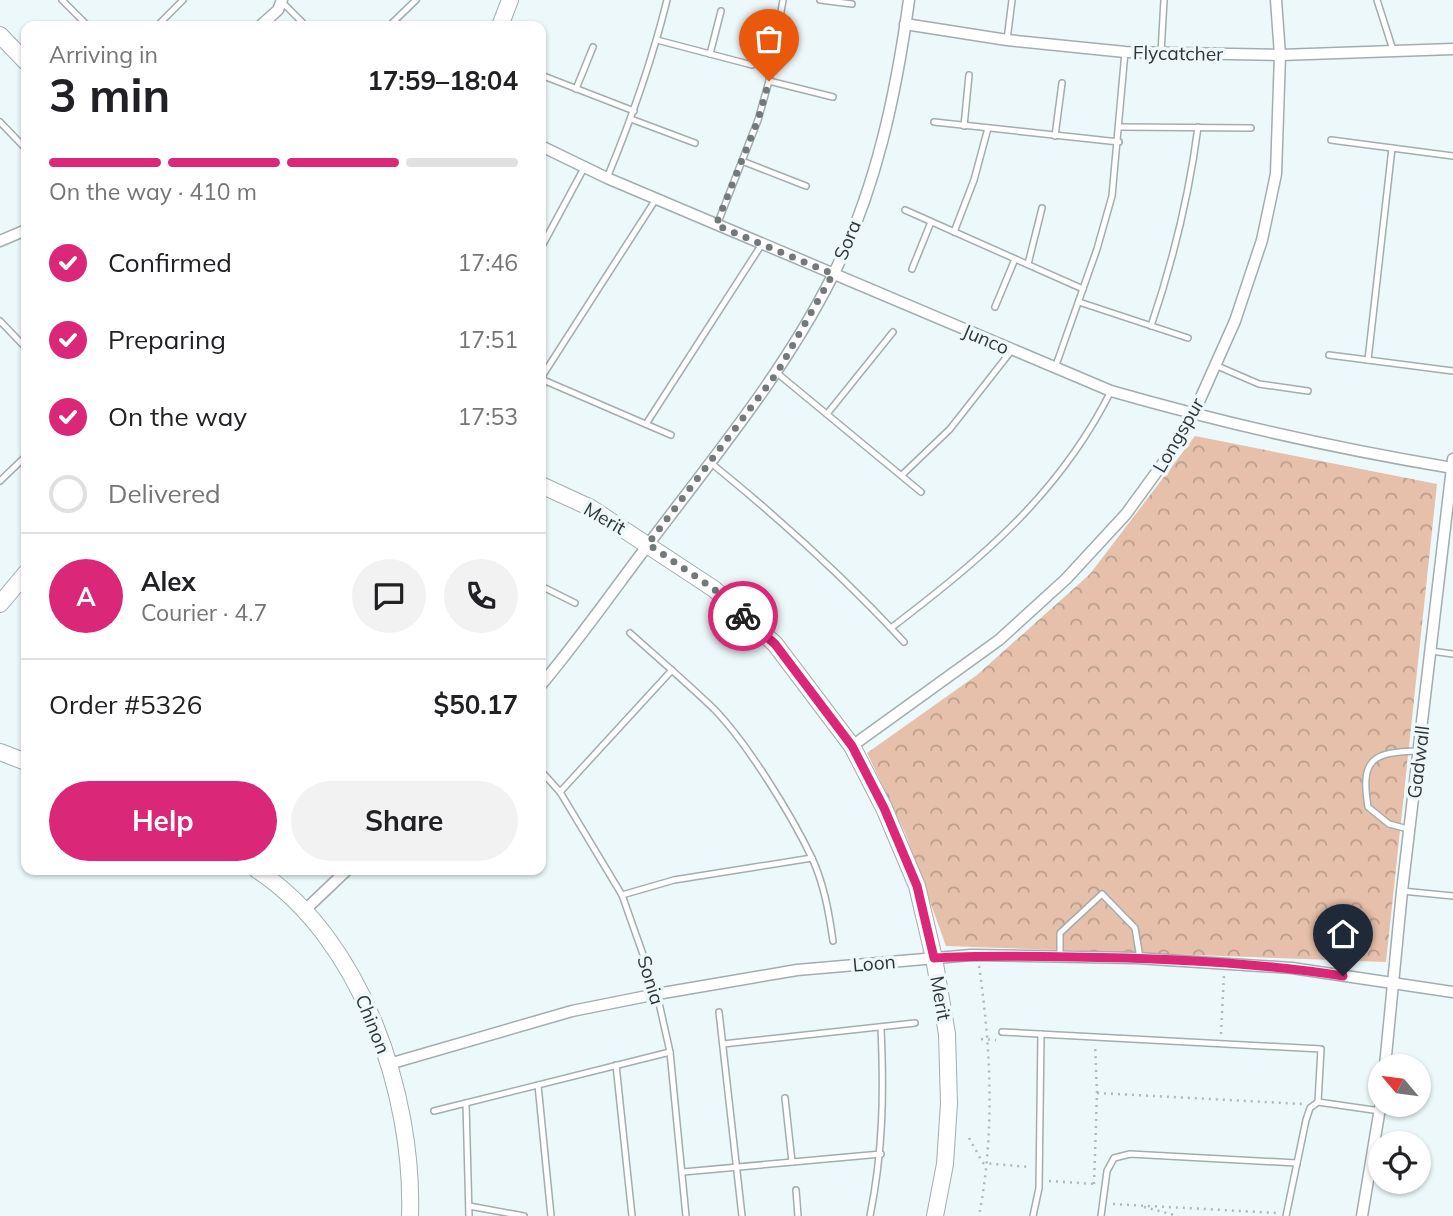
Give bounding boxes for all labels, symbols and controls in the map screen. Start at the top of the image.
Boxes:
pin [739,9,799,81]
icon: bag [750,20,788,58]
text: Arriving in [49,40,158,69]
street label: Flycatcher [1133,40,1223,66]
text: 17:59–18:04 [367,64,518,97]
text: 3 min [49,66,170,124]
text: On the way · 410 m [49,177,257,206]
street label: Sora [828,217,866,263]
icon: check [49,244,87,282]
text: Confirmed [108,246,232,279]
text: 17:46 [458,248,518,277]
street label: Junco [959,318,1013,360]
icon: check [49,321,87,359]
text: Preparing [108,323,226,356]
text: 17:51 [458,325,518,354]
street label: Longspur [1147,393,1209,477]
icon: check [49,398,87,436]
text: On the way [108,400,247,433]
text: 17:53 [458,402,518,431]
text: Delivered [108,477,221,510]
street label: Merit [580,496,631,540]
button: chat [352,559,426,633]
button: phone [444,559,518,633]
text: Alex [141,565,196,598]
text: A [76,580,96,613]
courier [708,581,778,651]
icon: bike [724,597,762,635]
text: Courier · 4.7 [141,598,267,627]
text: Order #5326 [49,688,202,721]
text: $50.17 [434,688,518,721]
street label: Gadwall [1402,724,1434,800]
button: Help [49,781,277,861]
button: Share [291,781,518,861]
pin [1313,904,1373,976]
icon: home [1324,915,1362,953]
street label: Loon [851,949,897,977]
street label: Sonia [632,953,670,1007]
street label: Merit [925,974,957,1022]
street label: Chinon [350,991,396,1057]
north arrow [1368,1054,1432,1116]
map controls [1368,1054,1431,1194]
button: locate [1368,1131,1431,1194]

